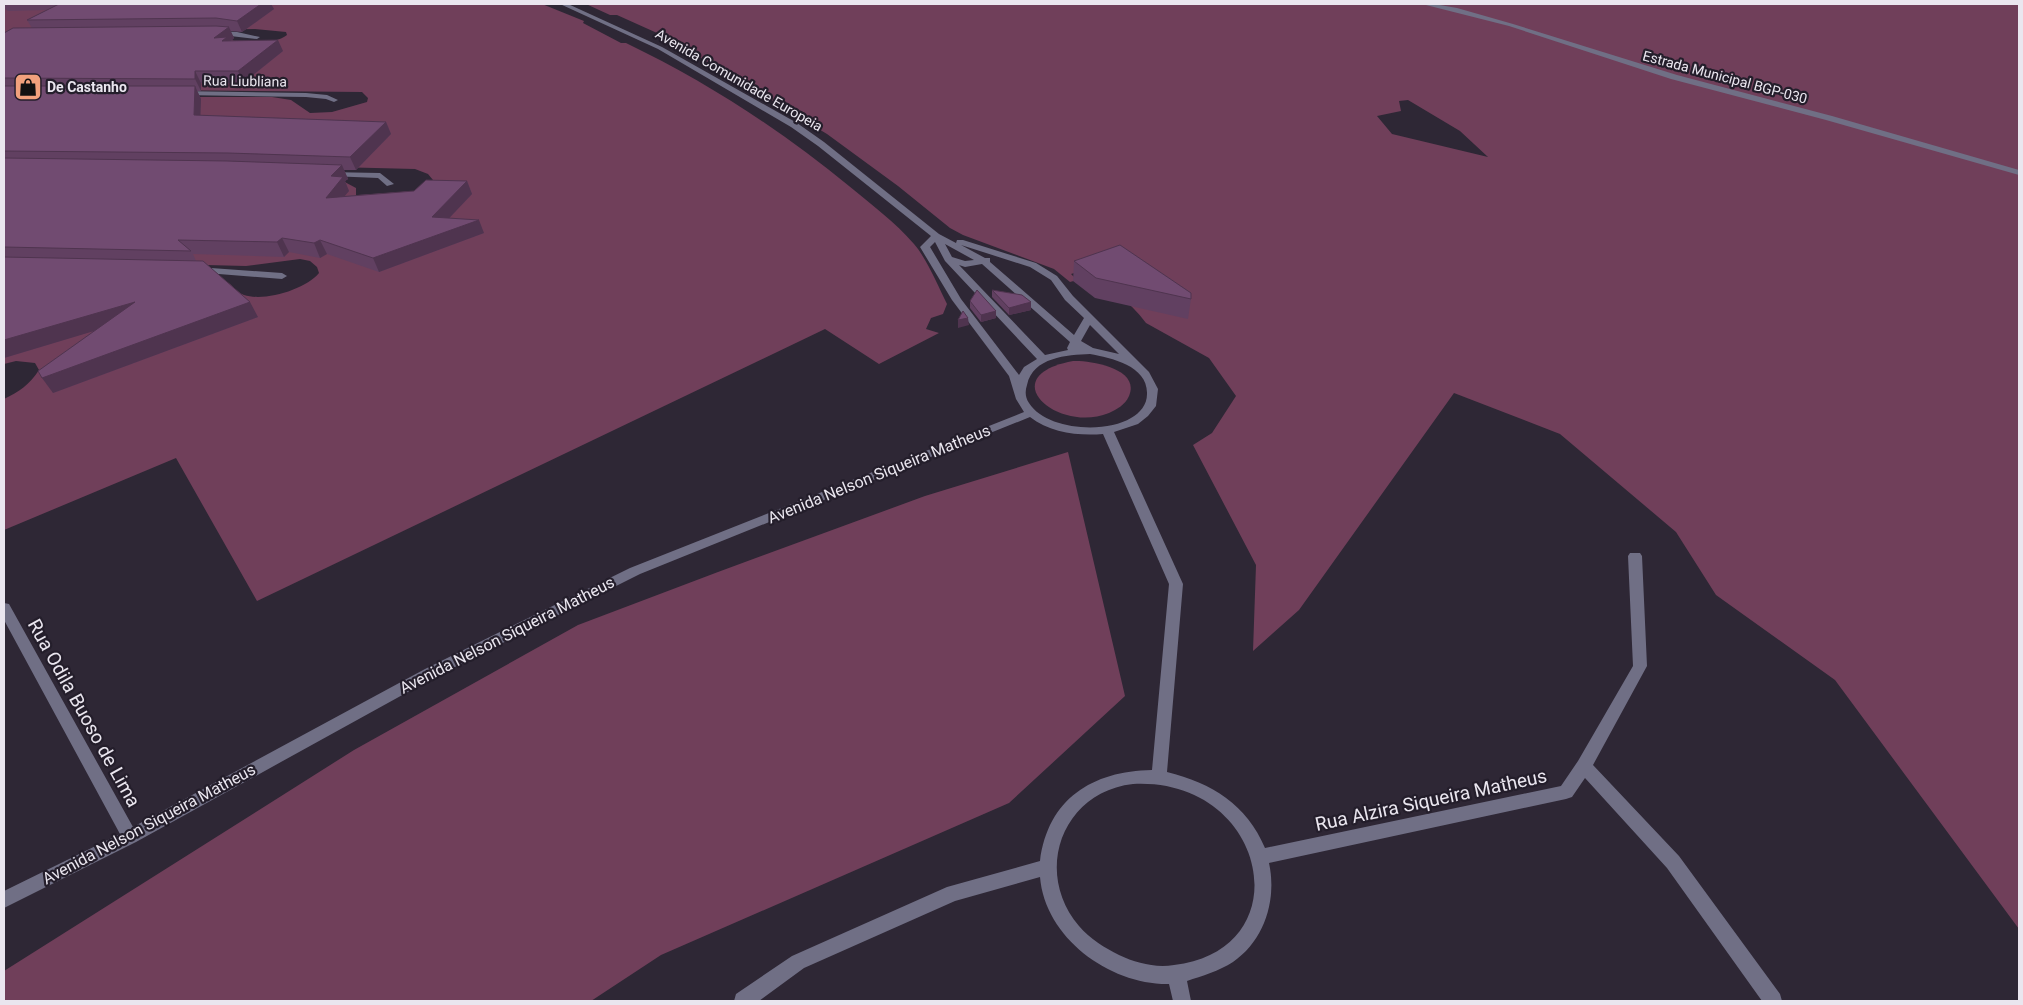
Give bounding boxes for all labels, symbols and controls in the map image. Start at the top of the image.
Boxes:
street label: Avenida Comunidade Europeia [653,26,825,134]
street label: Estrada Municipal BGP-030 [1641,47,1809,107]
shop icon: De Castanho [13,72,43,102]
street label: Rua Liubliana [203,72,287,90]
place label: De Castanho [47,79,127,95]
street label: Avenida Nelson Siqueira Matheus [765,421,993,527]
street label: Avenida Nelson Siqueira Matheus [397,572,617,698]
street label: Rua Odila Buoso de Lima [23,615,145,811]
street label: Avenida Nelson Siqueira Matheus [39,760,259,888]
street label: Rua Alzira Siqueira Matheus [1313,764,1549,836]

